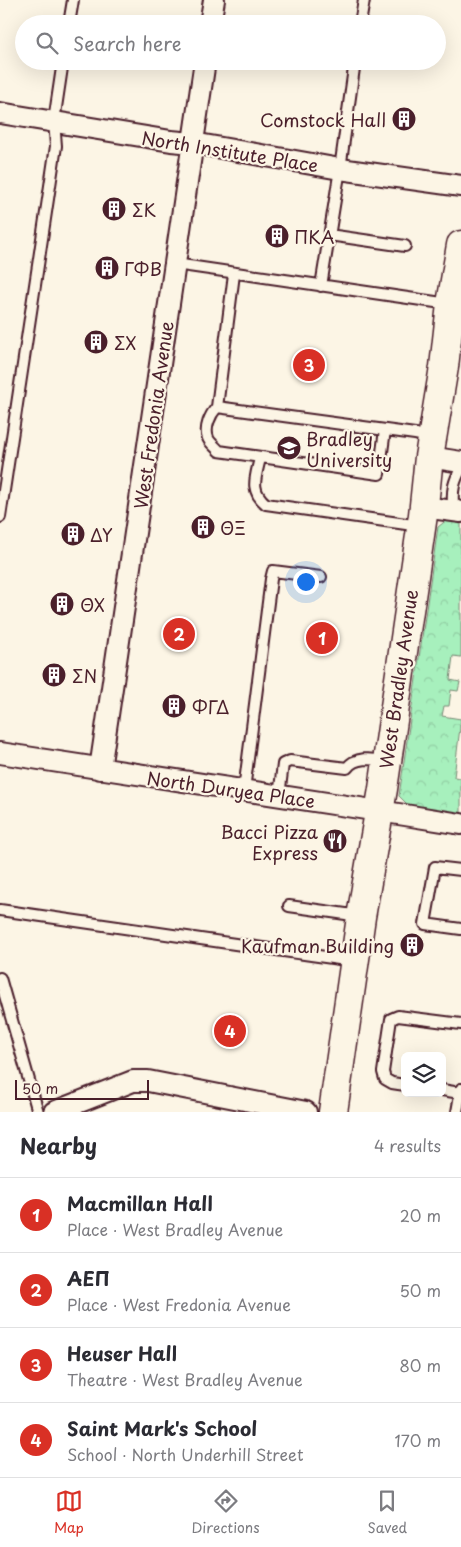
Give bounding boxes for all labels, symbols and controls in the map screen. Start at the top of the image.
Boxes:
search box [15,15,446,70]
icon: search [33,29,61,57]
text: Search here [73,29,182,57]
place label: Comstock Hall [260,106,386,133]
building icon: Comstock Hall [391,106,417,132]
street label: North Institute Place [140,124,320,178]
building icon: ΣΚ [101,196,127,222]
place label: ΣΚ [132,196,156,223]
building icon: ΠΚΑ [264,223,290,249]
place label: ΠΚΑ [294,223,335,250]
building icon: ΓΦΒ [94,255,120,281]
place label: ΓΦΒ [124,255,162,282]
street label: West Fredonia Avenue [126,319,180,511]
building icon: ΣΧ [83,329,109,355]
place label: ΣΧ [114,329,136,356]
pin: 3 [293,346,325,384]
place label: Bradley University [306,425,392,473]
school or university icon: Bradley University [276,435,302,461]
building icon: ΘΞ [190,514,216,540]
place label: ΘΞ [220,514,246,541]
building icon: ΔΥ [60,521,86,547]
place label: ΔΥ [90,521,113,548]
your location [293,569,319,595]
street label: West Bradley Avenue [372,587,424,771]
building icon: ΘΧ [49,591,75,617]
place label: ΘΧ [80,591,105,618]
pin: 2 [163,615,195,653]
pin: 1 [306,619,338,657]
building icon: ΣΝ [41,662,67,688]
place label: ΣΝ [72,662,97,689]
building icon: ΦΓΔ [161,693,187,719]
place label: ΦΓΔ [192,693,229,720]
street label: North Duryea Place [145,764,317,814]
place label: Bacci Pizza Express [220,818,319,866]
restaurant icon: Bacci Pizza Express [322,828,348,854]
place label: Kaufman Building [241,932,394,959]
building icon: Kaufman Building [399,932,425,958]
pin: 4 [214,1012,246,1050]
map controls [401,1052,446,1097]
button: layers [401,1052,446,1097]
scale bar [15,1077,149,1100]
text: 50 m [22,1078,58,1099]
text: Nearby [20,1129,97,1161]
text: 4 results [374,1133,441,1157]
text: Macmillan Hall [67,1189,213,1217]
text: 1 [32,1203,40,1227]
text: 20 m [400,1203,441,1227]
text: Place · West Bradley Avenue [67,1217,283,1241]
text: ΑΕΠ [67,1264,110,1292]
text: 2 [30,1278,42,1302]
text: 50 m [400,1278,441,1302]
text: Place · West Fredonia Avenue [67,1292,291,1316]
text: Heuser Hall [67,1339,177,1367]
text: 3 [31,1353,41,1377]
text: 80 m [399,1353,441,1377]
text: Theatre · West Bradley Avenue [67,1367,303,1391]
text: Saint Mark's School [67,1414,257,1442]
text: 4 [31,1428,41,1452]
text: 170 m [395,1428,441,1452]
text: School · North Underhill Street [67,1442,303,1466]
tab: Map [54,1487,84,1538]
tab: Directions [192,1487,260,1538]
tab: Saved [367,1487,407,1538]

